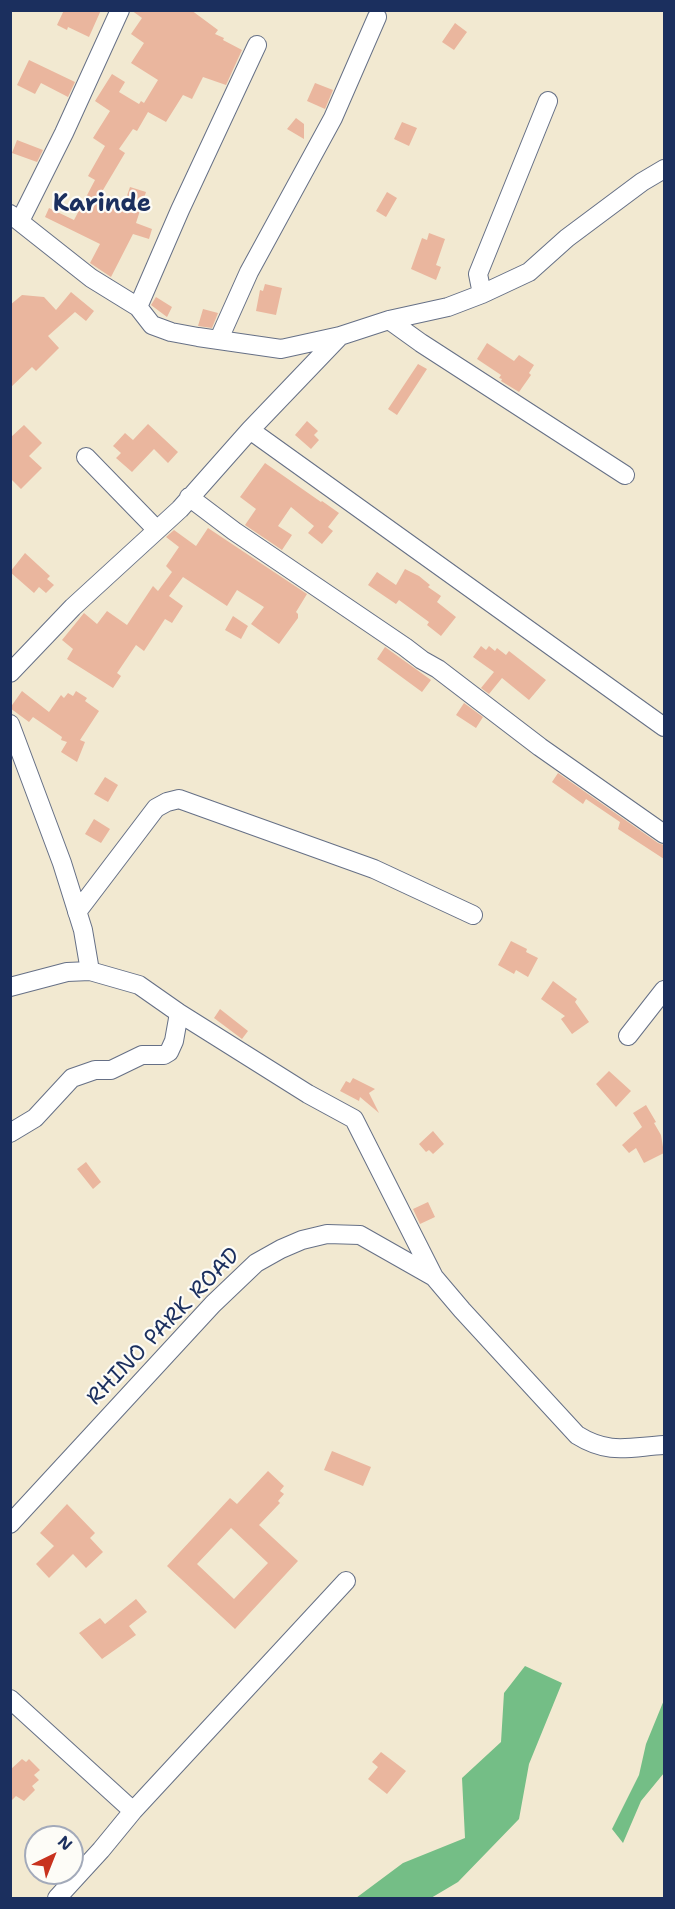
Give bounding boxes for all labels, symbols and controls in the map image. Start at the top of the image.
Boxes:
district label: Karinde [53,191,151,219]
street label: RHINO PARK ROAD [82,1243,246,1411]
north arrow [24,1825,84,1885]
text: N [53,1831,77,1855]

